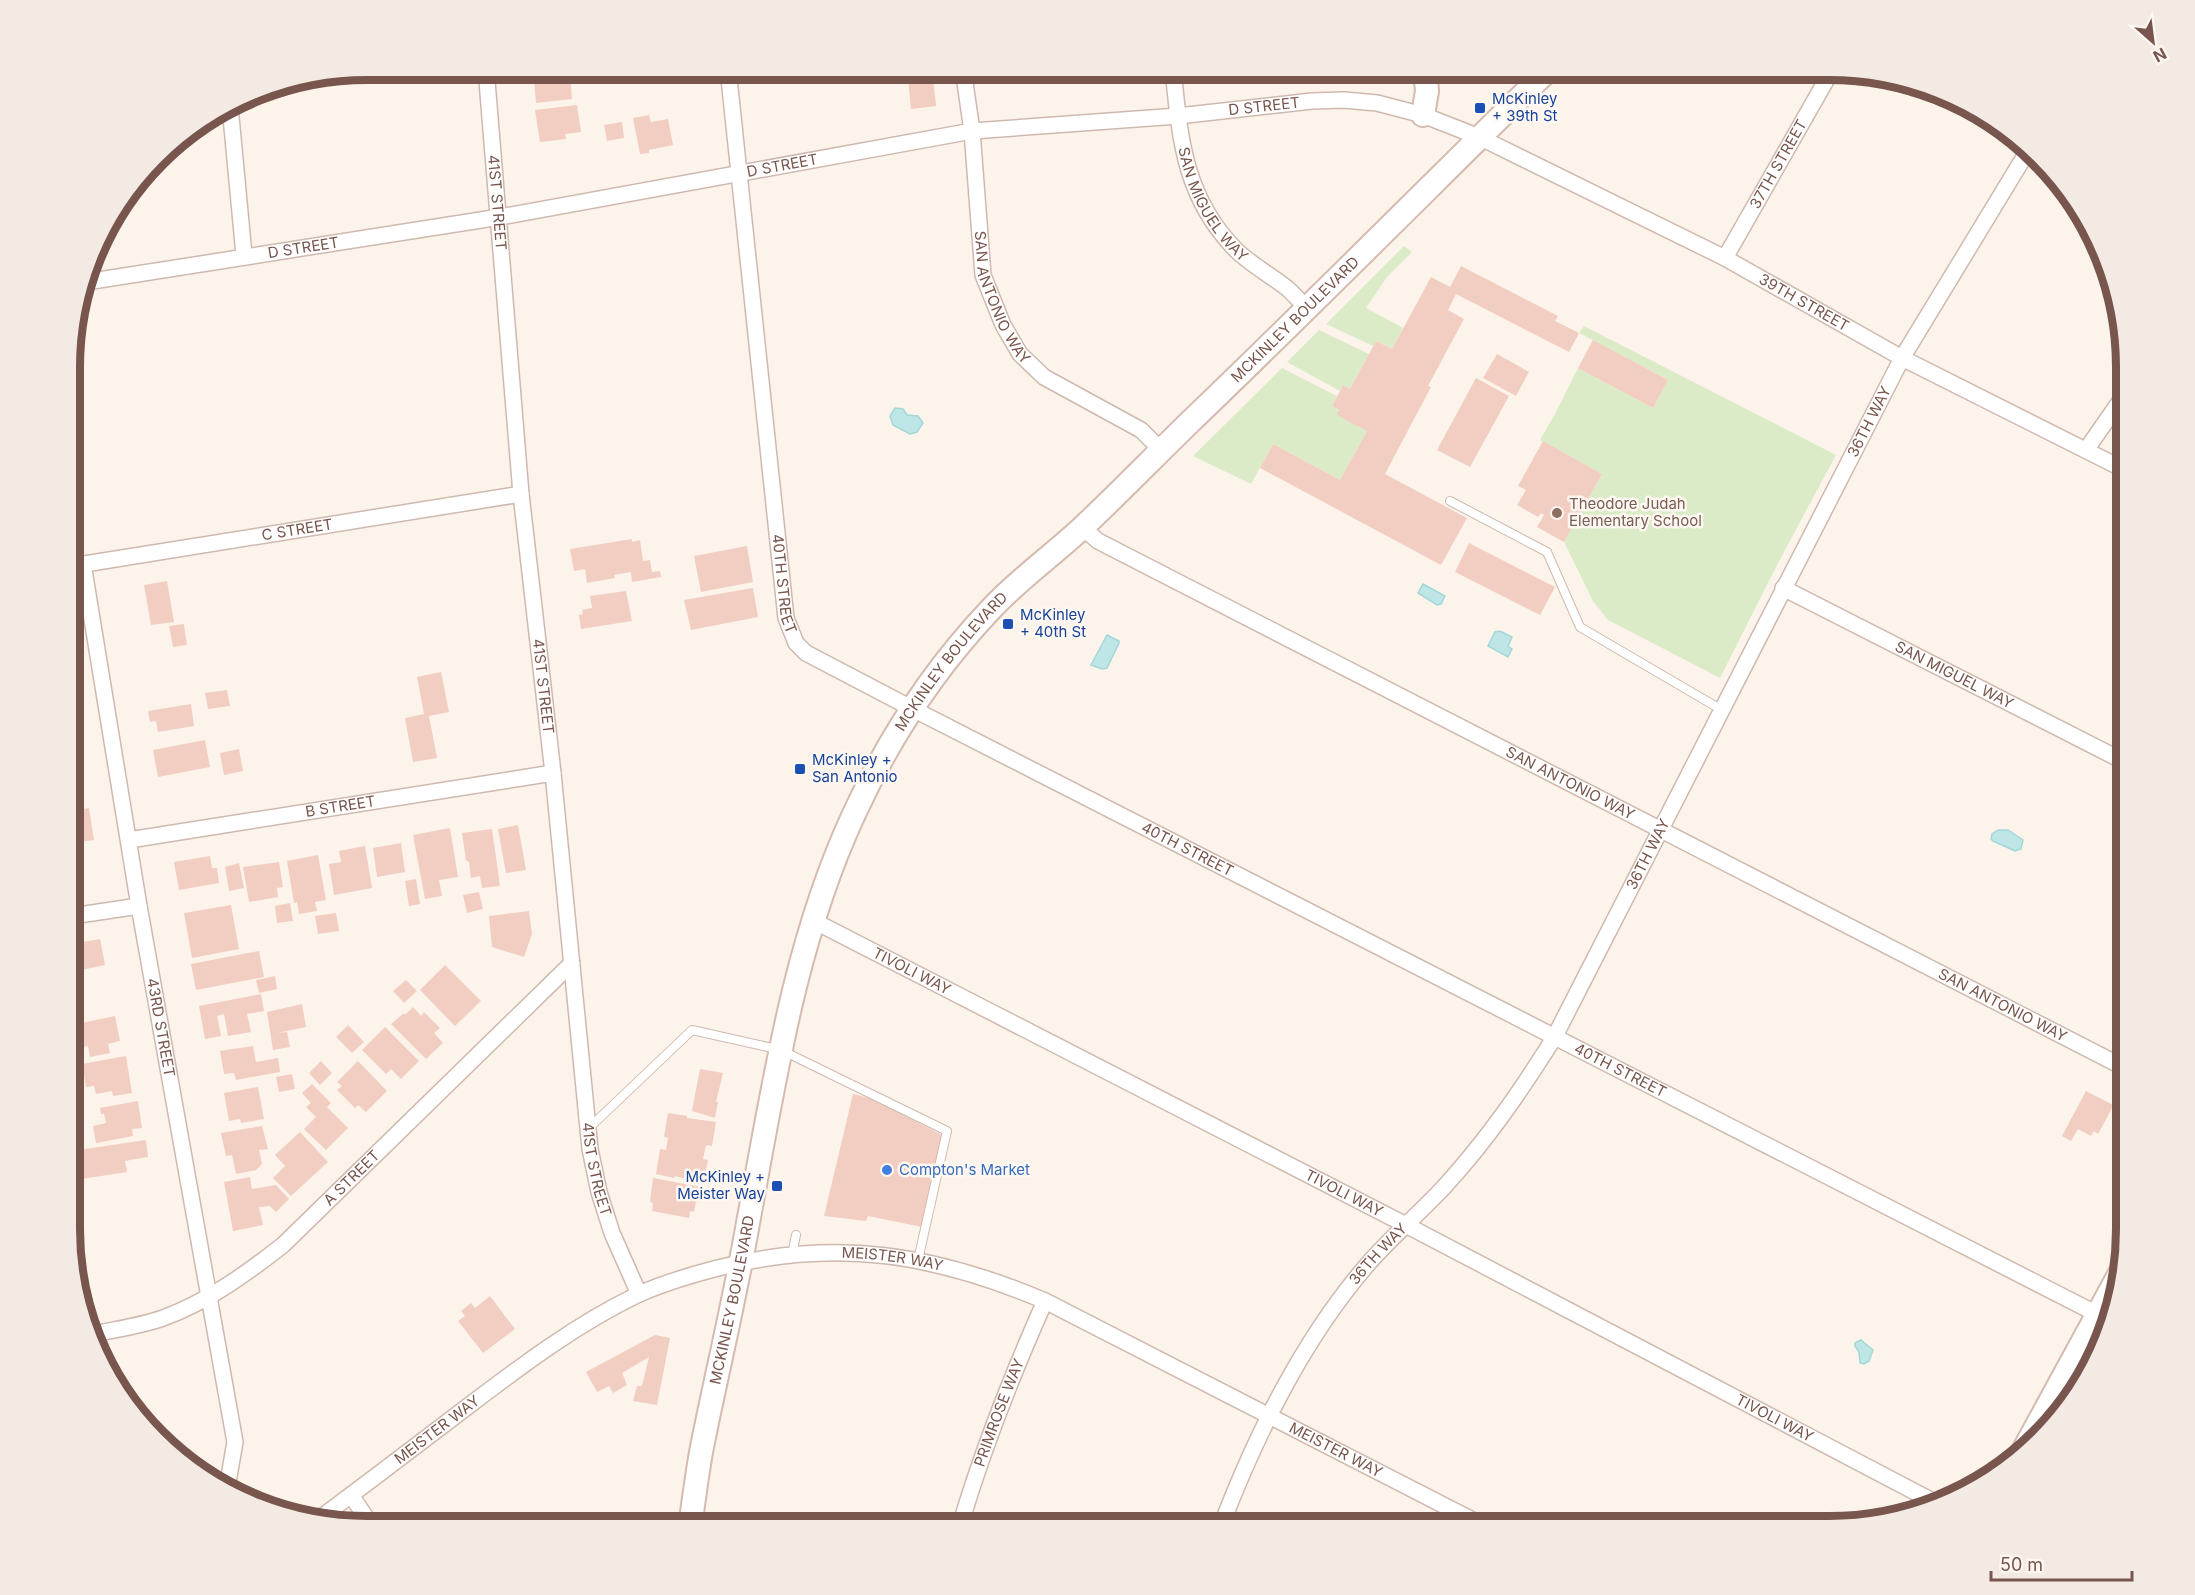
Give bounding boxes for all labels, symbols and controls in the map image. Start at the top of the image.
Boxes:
north arrow [2123,12,2183,72]
text: N [2150,44,2170,67]
place label: McKinley + 39th St [1492,89,1558,125]
street label: D STREET [1227,92,1301,119]
marker: McKinley + 39th St [1473,101,1487,115]
street label: 37TH STREET [1745,116,1811,212]
street label: SAN MIGUEL WAY [1174,145,1252,266]
street label: D STREET [745,149,819,181]
street label: 41ST STREET [484,154,511,251]
street label: SAN ANTONIO WAY [971,230,1035,368]
street label: D STREET [266,232,340,262]
street label: MCKINLEY BOULEVARD [1227,252,1363,386]
street label: 39TH STREET [1756,269,1853,335]
street label: 36TH WAY [1843,383,1895,460]
place label: Theodore Judah Elementary School [1569,494,1702,530]
marker: Theodore Judah Elementary School [1550,506,1564,520]
street label: C STREET [260,514,334,544]
street label: 40TH STREET [768,533,801,637]
street label: MCKINLEY BOULEVARD [891,588,1011,734]
place label: McKinley + 40th St [1020,605,1086,641]
marker: McKinley + 40th St [1001,617,1015,631]
street label: SAN MIGUEL WAY [1892,637,2017,713]
street label: 41ST STREET [529,638,558,735]
street label: SAN ANTONIO WAY [1503,742,1638,824]
place label: McKinley + San Antonio [812,750,898,786]
marker: McKinley + San Antonio [793,762,807,776]
street label: B STREET [304,791,377,821]
street label: 36TH WAY [1622,815,1674,893]
street label: 40TH STREET [1138,817,1237,880]
street label: TIVOLI WAY [870,943,954,999]
street label: SAN ANTONIO WAY [1935,964,2070,1046]
street label: 43RD STREET [143,976,179,1079]
street label: 40TH STREET [1571,1038,1670,1101]
street label: 41ST STREET [578,1121,616,1218]
street label: A STREET [319,1146,384,1209]
place label: Compton's Market [899,1160,1030,1179]
marker: Compton's Market [880,1163,894,1177]
street label: TIVOLI WAY [1302,1165,1386,1221]
place label: McKinley + Meister Way [677,1167,766,1203]
marker: McKinley + Meister Way [770,1179,784,1193]
street label: MCKINLEY BOULEVARD [705,1214,758,1386]
street label: 36TH WAY [1345,1219,1411,1288]
street label: MEISTER WAY [841,1243,945,1275]
street label: PRIMROSE WAY [970,1356,1028,1469]
street label: TIVOLI WAY [1733,1390,1817,1446]
street label: MEISTER WAY [390,1391,483,1468]
street label: MEISTER WAY [1286,1418,1386,1481]
scale bar [1991,1544,2132,1582]
text: 50 m [2000,1554,2043,1575]

